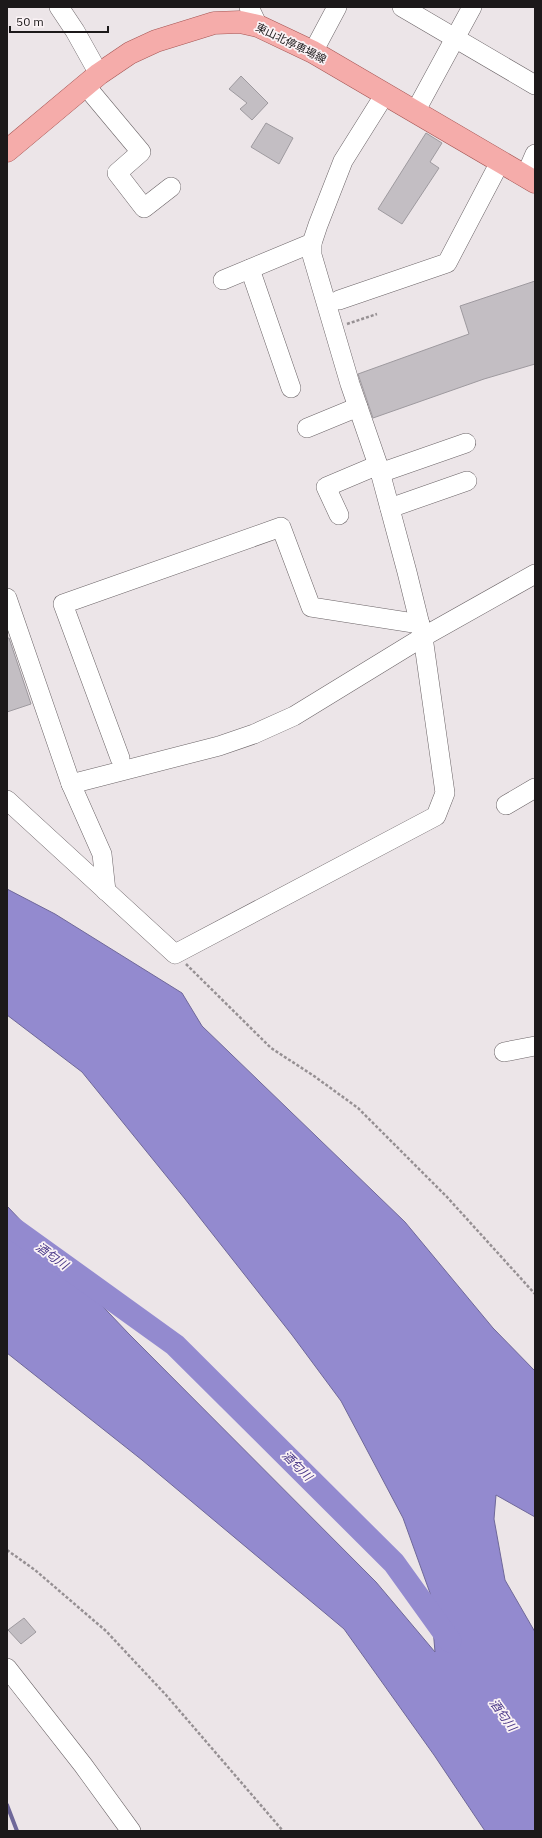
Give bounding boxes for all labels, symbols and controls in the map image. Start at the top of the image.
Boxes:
scale bar [10,8,108,34]
text: 50 m [16,14,44,29]
street label: 東山北停車場線 [253,20,329,66]
water label: 酒匂川 [33,1239,73,1273]
water label: 酒匂川 [279,1448,317,1485]
water label: 酒匂川 [487,1696,521,1735]

